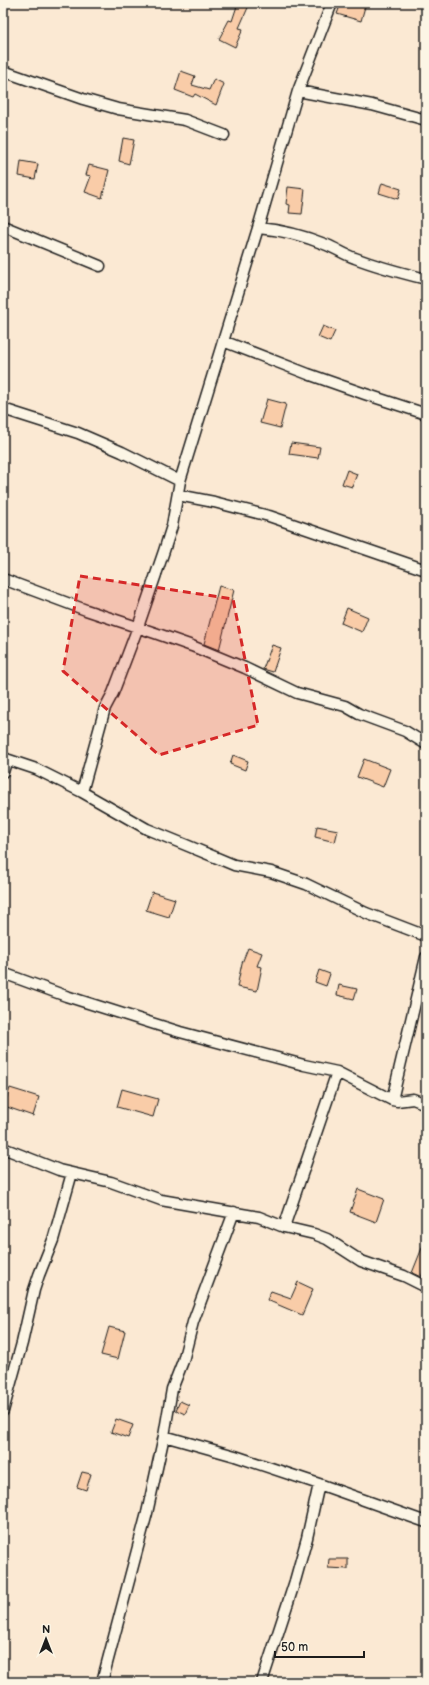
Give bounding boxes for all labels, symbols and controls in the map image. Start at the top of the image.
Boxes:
north arrow [26,1619,66,1659]
text: N [42,1623,50,1636]
scale bar [275,1633,364,1659]
text: 50 m [281,1640,308,1655]

